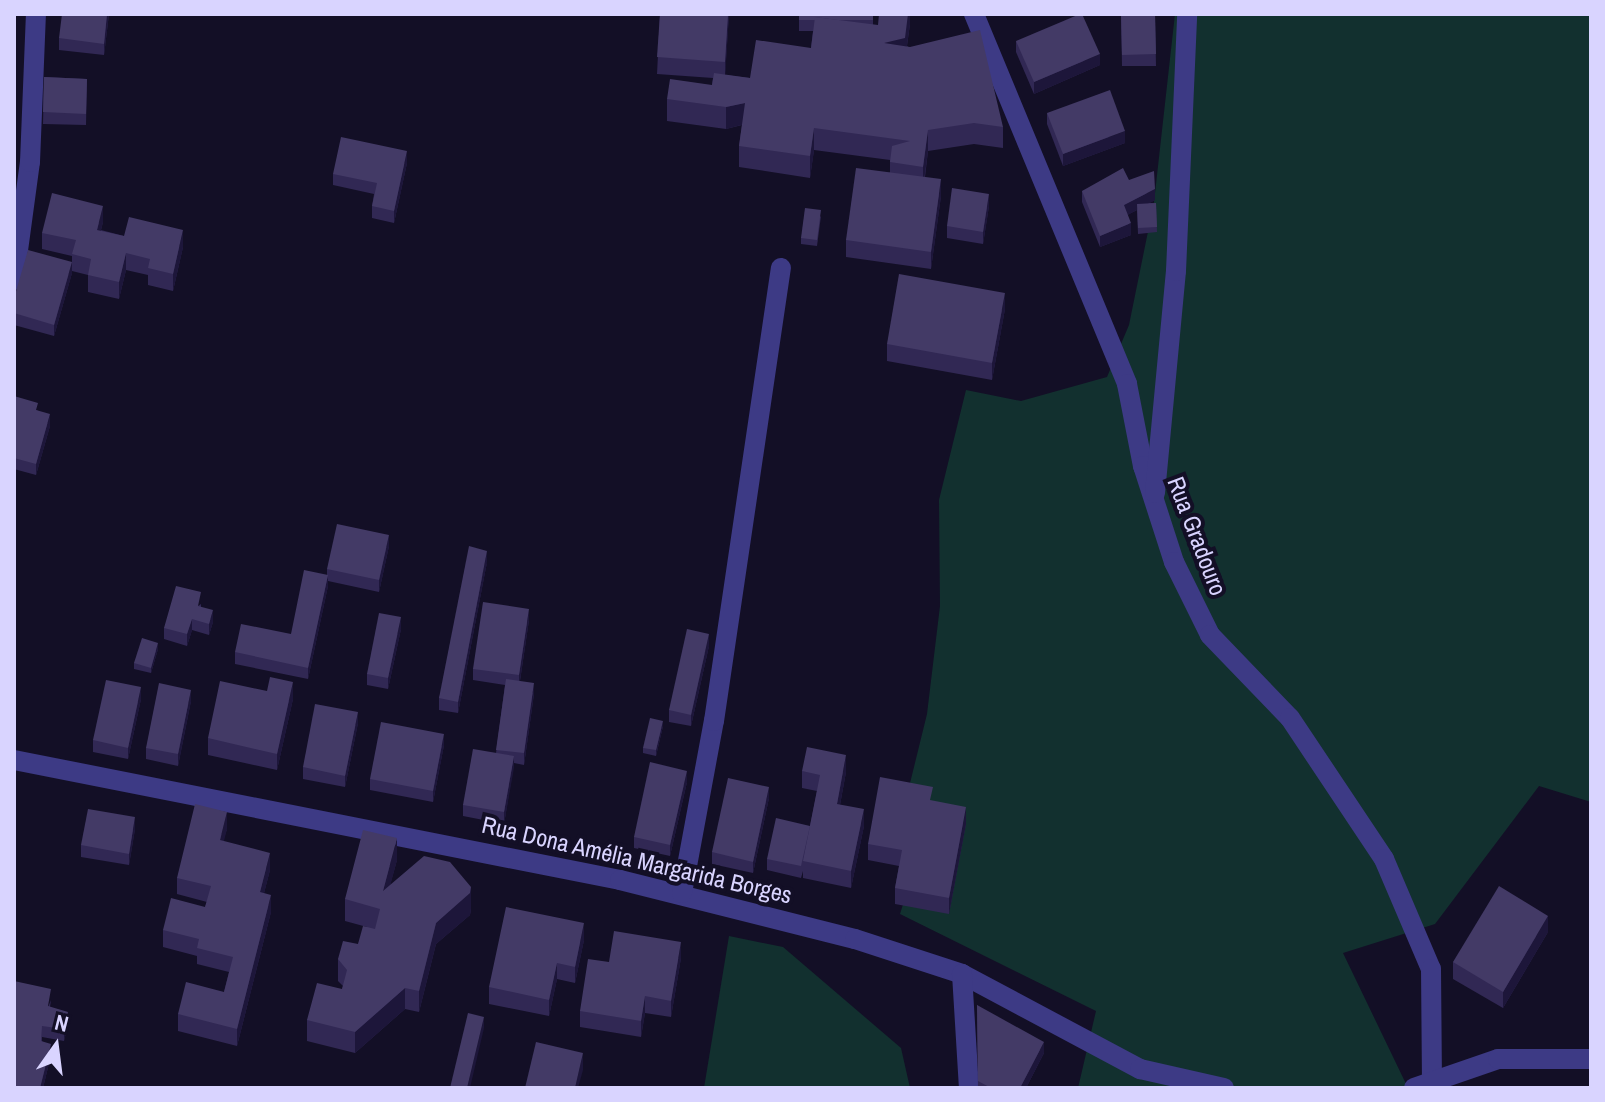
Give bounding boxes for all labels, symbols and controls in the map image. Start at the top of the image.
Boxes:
street label: Rua Gradouro [1161,473,1233,599]
street label: Rua Dona Amélia Margarida Borges [479,810,795,910]
north arrow [16,1006,96,1086]
text: N [52,1007,72,1039]

